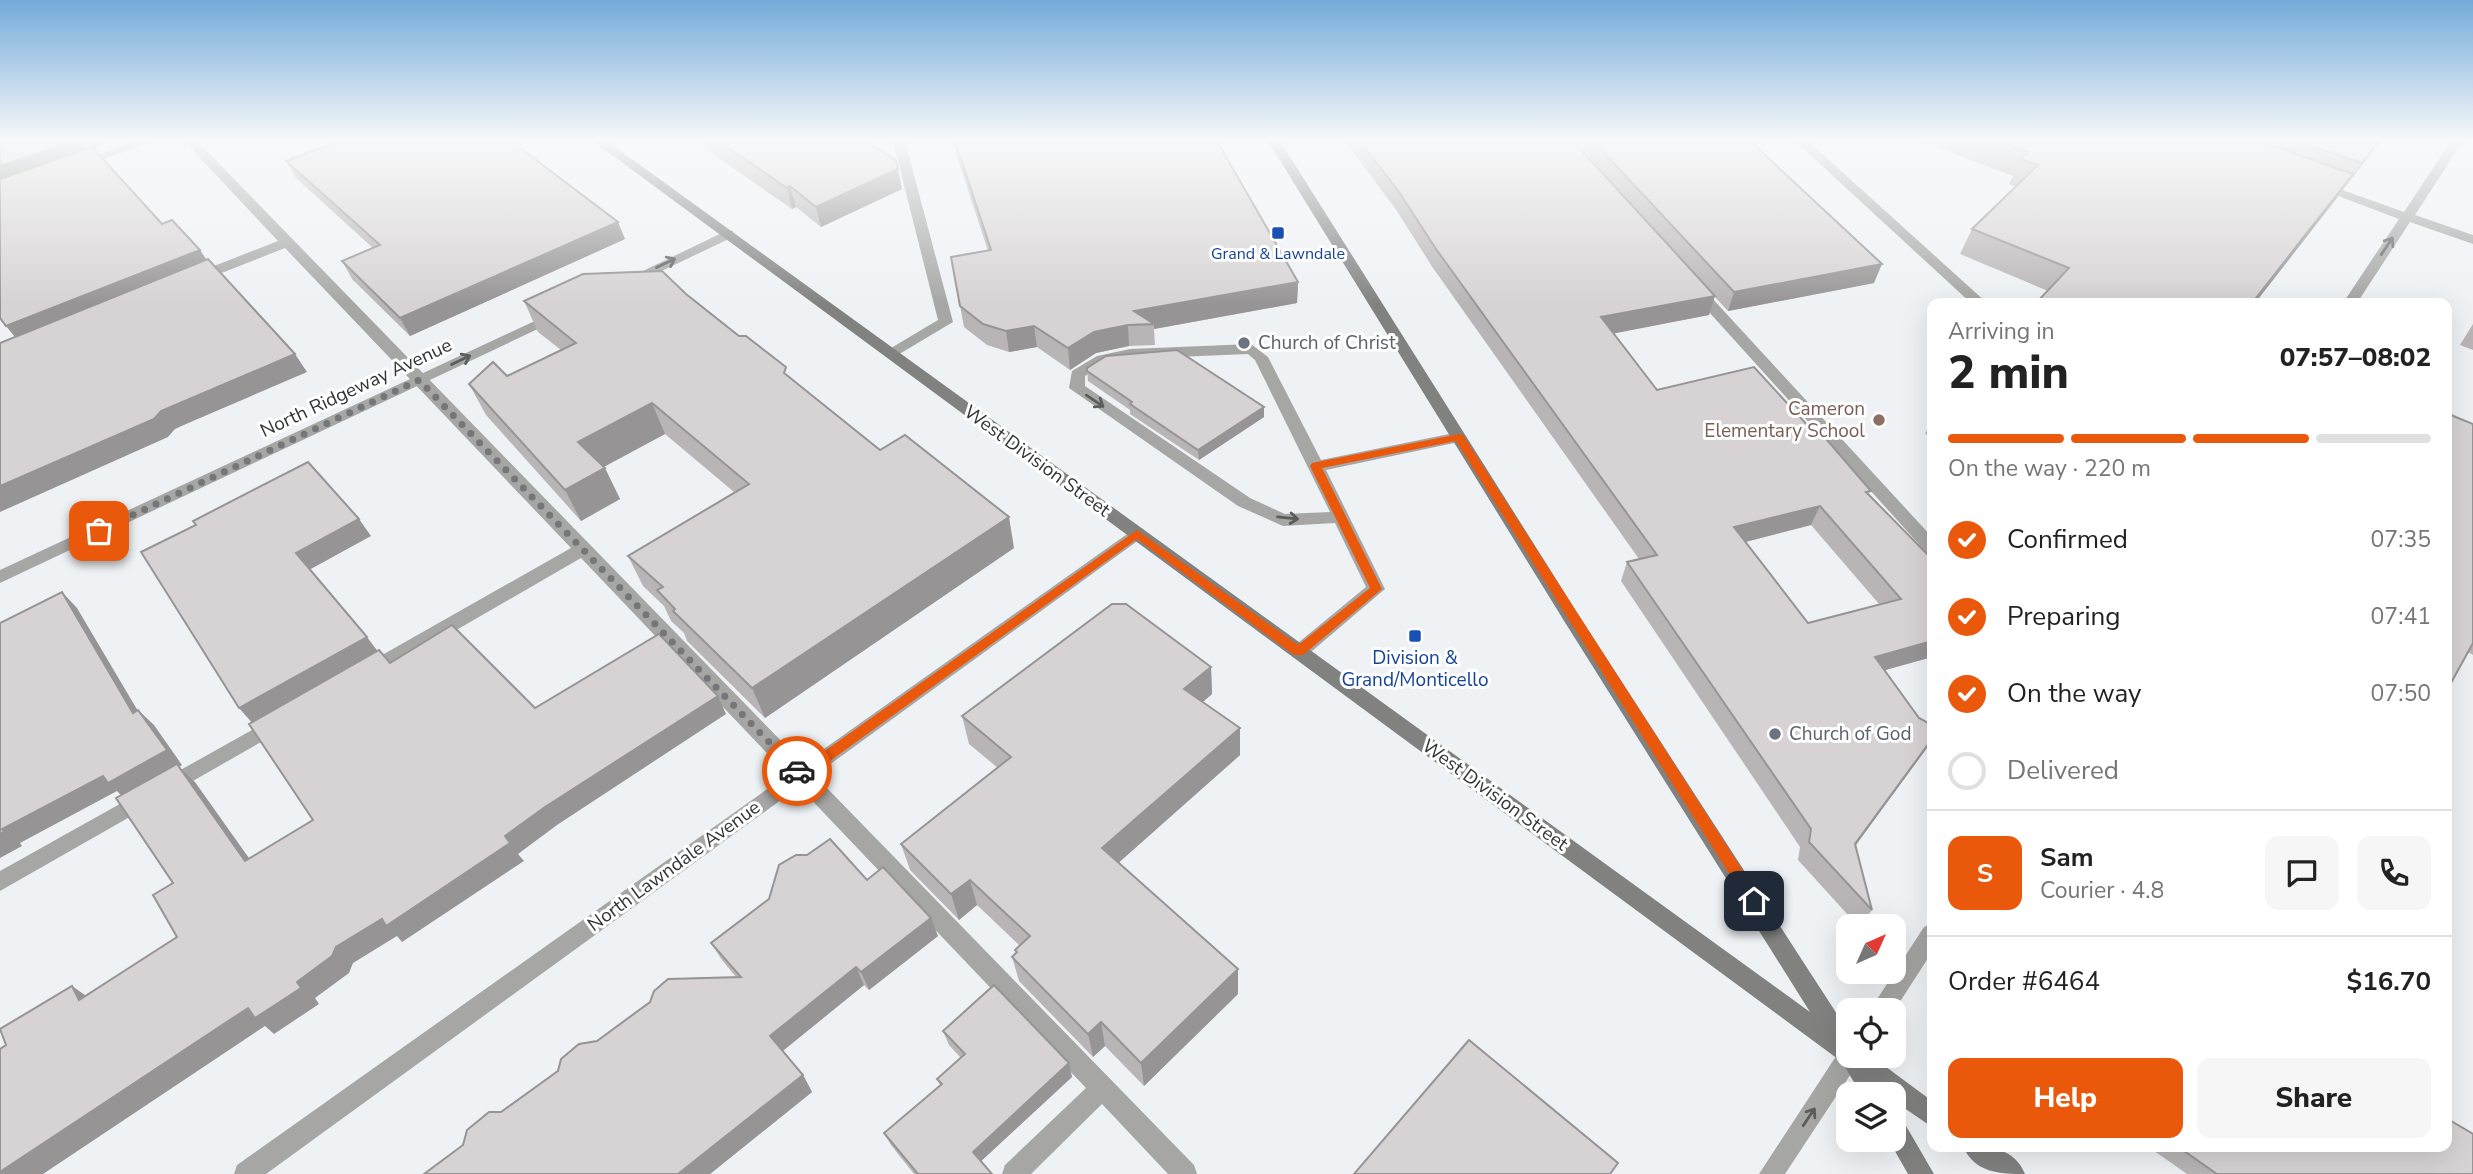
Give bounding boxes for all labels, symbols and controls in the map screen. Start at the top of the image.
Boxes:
marker: Grand & Lawndale [1270,225,1286,241]
one-way arrow [2380,237,2395,256]
place label: Grand & Lawndale [1211,243,1345,265]
one-way arrow [656,256,677,269]
text: Arriving in [1948,316,2055,347]
place label: Church of Christ [1258,330,1396,356]
street label: North Ridgeway Avenue [256,332,456,444]
marker: Church of Christ [1236,335,1252,351]
text: 07:57–08:02 [2280,340,2431,375]
text: 2 min [1948,341,2069,404]
one-way arrow [450,353,471,366]
one-way arrow [1085,394,1104,408]
place label: Cameron Elementary School [1704,396,1865,444]
street label: West Division Street [959,399,1116,523]
marker: Cameron Elementary School [1871,412,1887,428]
text: On the way · 220 m [1948,453,2151,484]
pin [69,501,129,561]
icon: bag [80,512,118,550]
one-way arrow [1276,512,1299,525]
icon: check [1948,521,1986,559]
text: Confirmed [2007,522,2128,557]
text: 07:35 [2371,524,2431,555]
icon: check [1948,598,1986,636]
text: Preparing [2007,599,2120,634]
text: 07:41 [2371,601,2431,632]
marker: Division & Grand/Monticello [1407,628,1423,644]
place label: Division & Grand/Monticello [1342,645,1488,693]
icon: check [1948,675,1986,713]
text: On the way [2007,676,2141,711]
text: 07:50 [2371,678,2431,709]
place label: Church of God [1789,721,1912,747]
marker: Church of God [1767,726,1783,742]
street label: West Division Street [1417,733,1574,857]
courier [762,736,832,806]
icon: car [778,752,816,790]
text: Delivered [2007,753,2119,788]
street label: North Lawndale Avenue [582,794,766,938]
button: chat [2265,836,2339,910]
button: phone [2357,836,2431,910]
text: Sam [2040,840,2093,875]
text: S [1977,856,1993,891]
pin [1724,871,1784,931]
text: Courier · 4.8 [2040,875,2164,906]
icon: home [1735,882,1773,920]
north arrow [1836,914,1906,984]
map controls [1836,914,1906,1152]
text: Order #6464 [1948,964,2100,999]
text: $16.70 [2347,964,2431,999]
button: locate [1836,998,1906,1068]
button: Help [1948,1058,2183,1138]
button: Share [2197,1058,2431,1138]
button: layers [1836,1082,1906,1152]
one-way arrow [1801,1108,1816,1127]

